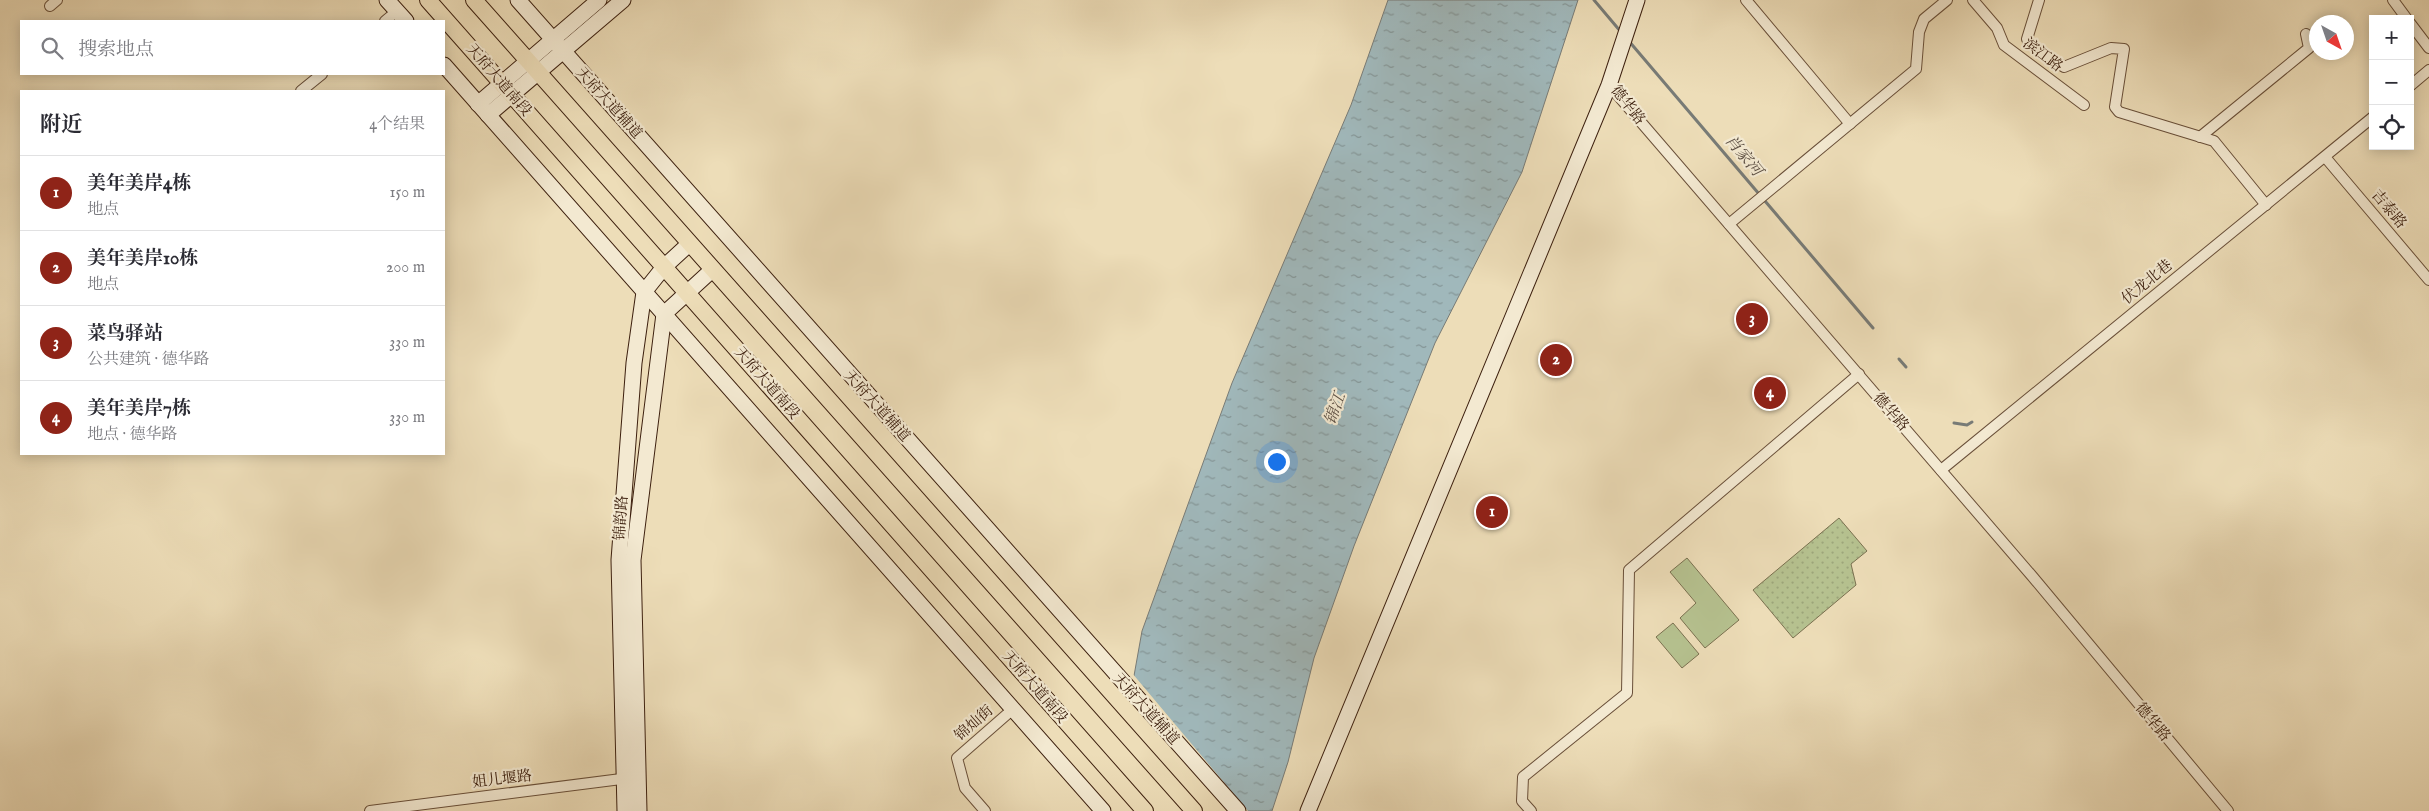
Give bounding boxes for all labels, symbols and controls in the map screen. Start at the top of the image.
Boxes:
north arrow [2309,15,2354,60]
map controls [2369,15,2414,150]
button: + [2369,15,2414,60]
search box [20,20,445,75]
icon: search [38,34,66,62]
street label: 滨江路 [2019,34,2067,76]
text: 搜索地点 [78,38,154,62]
street label: 天府大道南段 [462,40,536,120]
button: − [2369,60,2414,105]
street label: 天府大道辅道 [572,63,646,143]
street label: 德华路 [1607,81,1649,129]
button: locate [2369,105,2414,150]
text: 附近 [40,112,82,139]
text: 4个结果 [369,115,425,135]
water label: 肖家河 [1720,131,1768,183]
text: 美年美岸4栋 [87,172,191,196]
text: 1 [53,183,59,203]
text: 150 m [390,183,425,203]
street label: 吉泰路 [2367,186,2411,232]
text: 地点 [87,200,119,220]
text: 美年美岸10栋 [87,247,198,271]
street label: 伏龙北巷 [2118,256,2176,308]
text: 2 [52,258,60,278]
text: 200 m [386,258,425,278]
text: 地点 [87,275,119,295]
pin: 3 [1736,300,1768,338]
text: 菜鸟驿站 [87,322,163,346]
text: 3 [53,333,59,353]
text: 330 m [389,333,425,353]
pin: 2 [1540,341,1572,379]
street label: 天府大道南段 [730,343,804,423]
text: 公共建筑 · 德华路 [87,350,210,370]
street label: 天府大道辅道 [840,366,914,446]
pin: 4 [1754,374,1786,412]
water label: 锦江 [1321,389,1352,427]
street label: 德华路 [1869,389,1913,435]
text: 美年美岸7栋 [87,397,191,421]
text: 4 [52,408,60,428]
text: 330 m [389,408,425,428]
text: 地点 · 德华路 [87,425,178,445]
your location [1264,449,1290,475]
pin: 1 [1476,493,1508,531]
street label: 锦韵路 [610,495,632,541]
street label: 天府大道南段 [998,647,1072,727]
street label: 天府大道辅道 [1109,669,1183,749]
street label: 德华路 [2131,699,2175,745]
street label: 锦灿街 [951,701,997,745]
street label: 姐儿堰路 [471,766,533,792]

